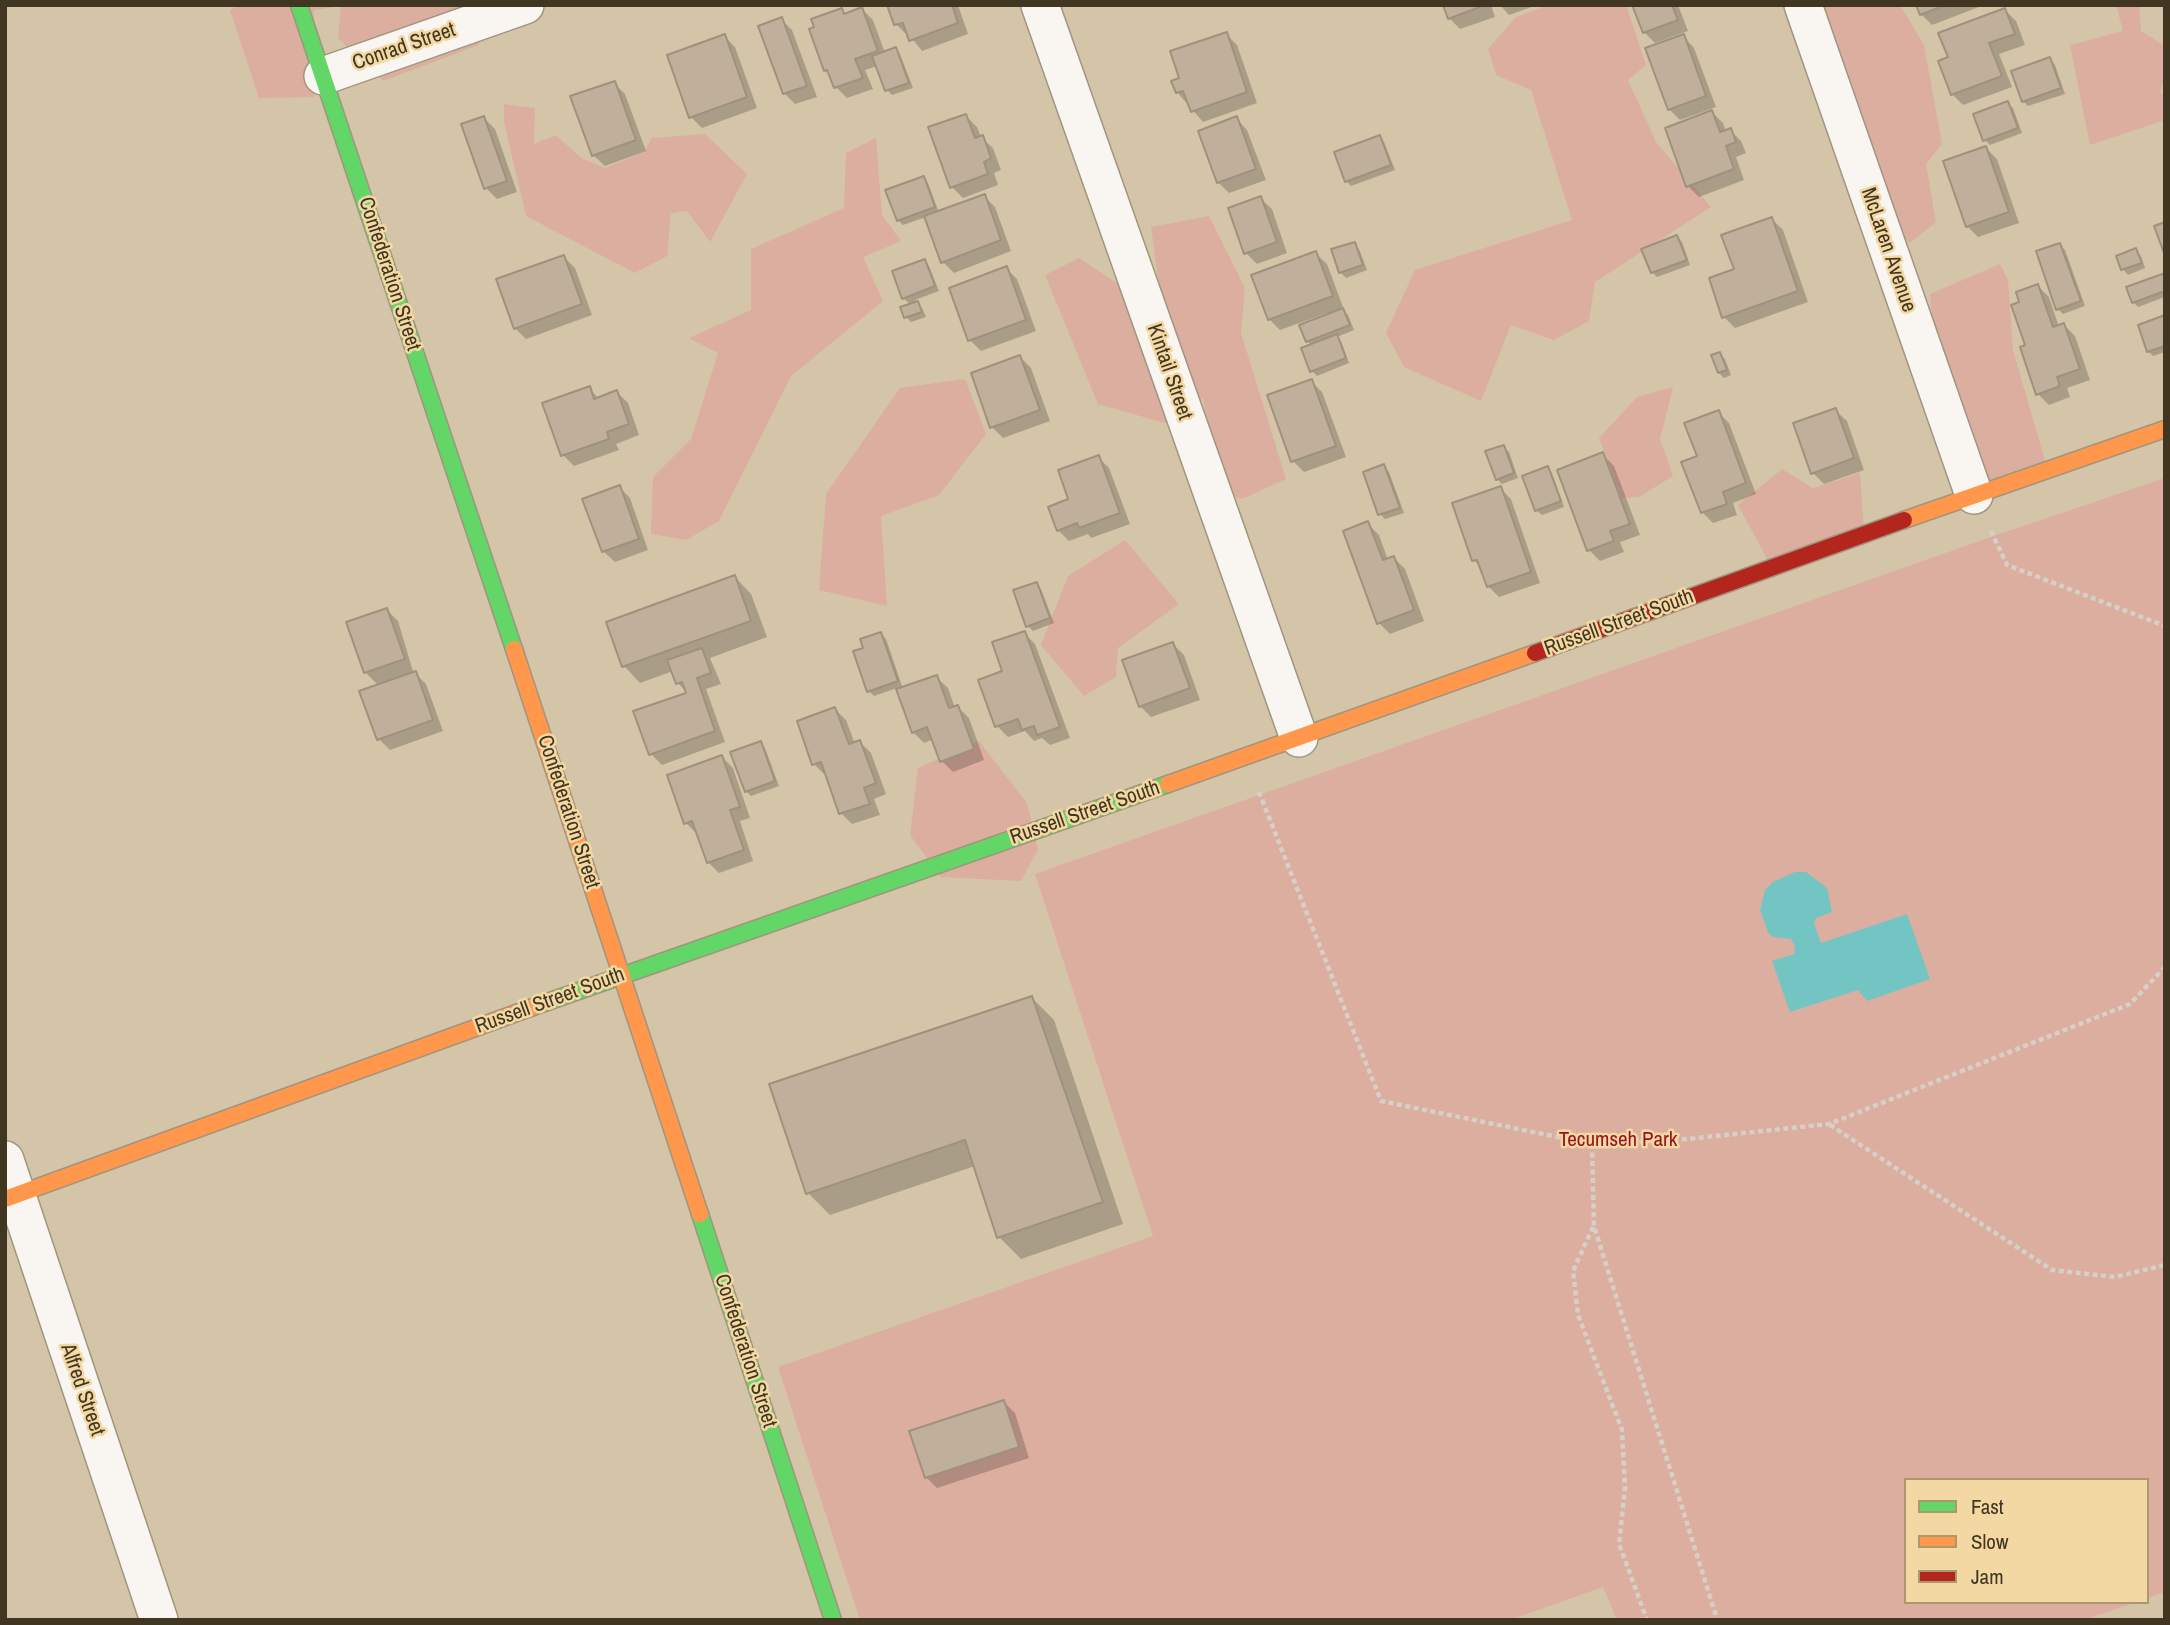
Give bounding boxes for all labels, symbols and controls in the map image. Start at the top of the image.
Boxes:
street label: Conrad Street [349,18,459,76]
street label: McLaren Avenue [1855,184,1921,316]
street label: Confederation Street [352,194,426,354]
street label: Kintail Street [1141,321,1197,423]
street label: Russell Street South [1541,584,1697,662]
street label: Confederation Street [531,732,605,892]
street label: Russell Street South [1007,776,1163,850]
street label: Russell Street South [472,962,628,1040]
park label: Tecumseh Park [1559,1127,1677,1153]
street label: Confederation Street [708,1271,782,1431]
street label: Alfred Street [55,1341,109,1439]
legend [1904,1478,2149,1604]
text: Fast [1971,1492,2004,1521]
text: Slow [1971,1527,2008,1556]
text: Jam [1971,1562,2004,1591]

